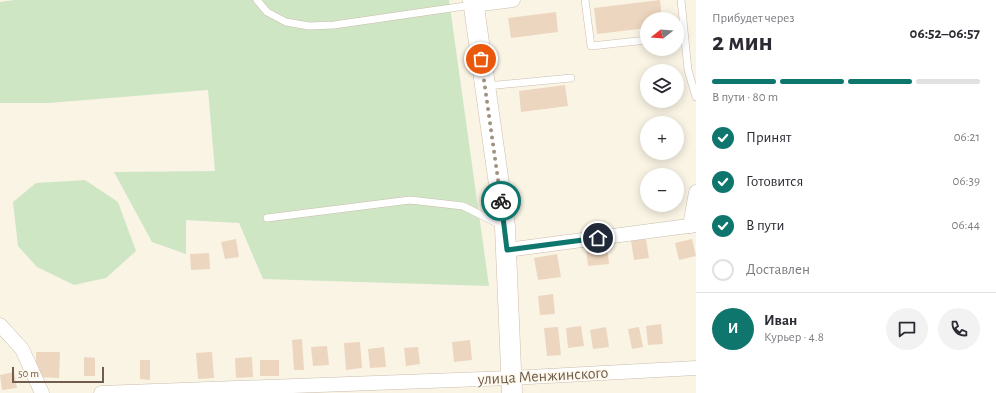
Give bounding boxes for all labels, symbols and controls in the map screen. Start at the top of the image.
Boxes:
north arrow [640,12,684,56]
map controls [640,12,684,212]
text: Прибудет через [712,12,794,25]
text: 06:52–06:57 [910,26,980,41]
text: 2 мин [712,29,773,55]
pin [464,42,498,76]
icon: bag [470,48,492,70]
button: layers [640,64,684,108]
text: В пути · 80 m [712,91,778,104]
button: + [640,116,684,160]
icon: check [712,127,734,149]
text: Принят [746,130,791,145]
text: 06:21 [954,131,980,144]
button: − [640,168,684,212]
icon: check [712,171,734,193]
text: Готовится [746,174,803,189]
text: 06:39 [953,175,980,188]
courier [481,181,521,221]
icon: bike [490,190,512,212]
icon: check [712,215,734,237]
text: В пути [746,218,784,233]
text: 06:44 [952,219,980,232]
pin [581,221,615,255]
icon: home [587,227,609,249]
text: Доставлен [746,262,810,277]
button: chat [886,308,928,350]
button: phone [938,308,980,350]
text: Иван [764,313,797,328]
text: И [728,321,738,336]
text: Курьер · 4.8 [764,331,824,344]
scale bar [12,365,104,384]
street label: улица Менжинского [476,365,609,388]
text: 50 m [18,368,39,379]

